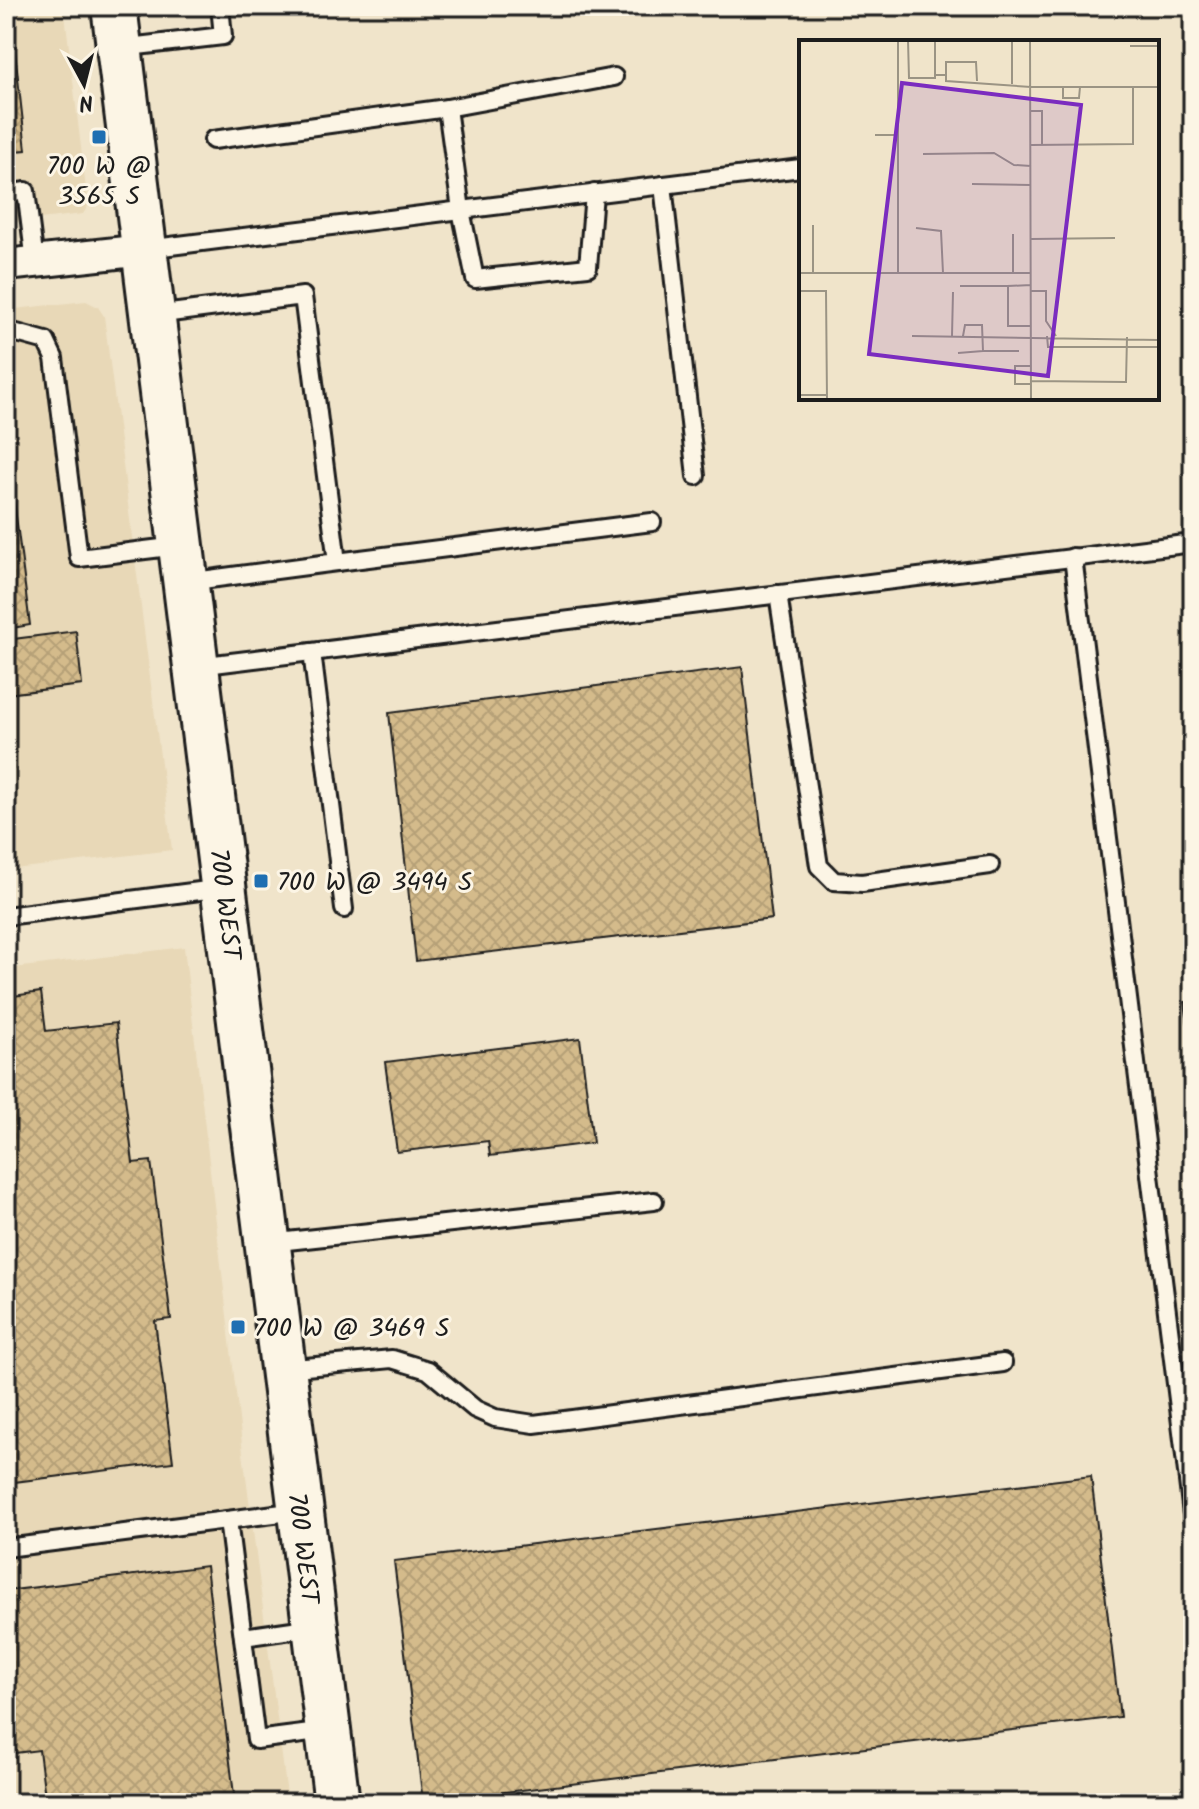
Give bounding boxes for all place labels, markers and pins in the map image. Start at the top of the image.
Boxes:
marker: 700 W @ 3565 S [90,128,108,146]
place label: 700 W @ 3565 S [47,146,151,218]
place label: 700 W @ 3494 S [277,862,472,904]
marker: 700 W @ 3494 S [252,872,270,890]
place label: 700 W @ 3469 S [254,1308,449,1350]
marker: 700 W @ 3469 S [229,1318,247,1336]

